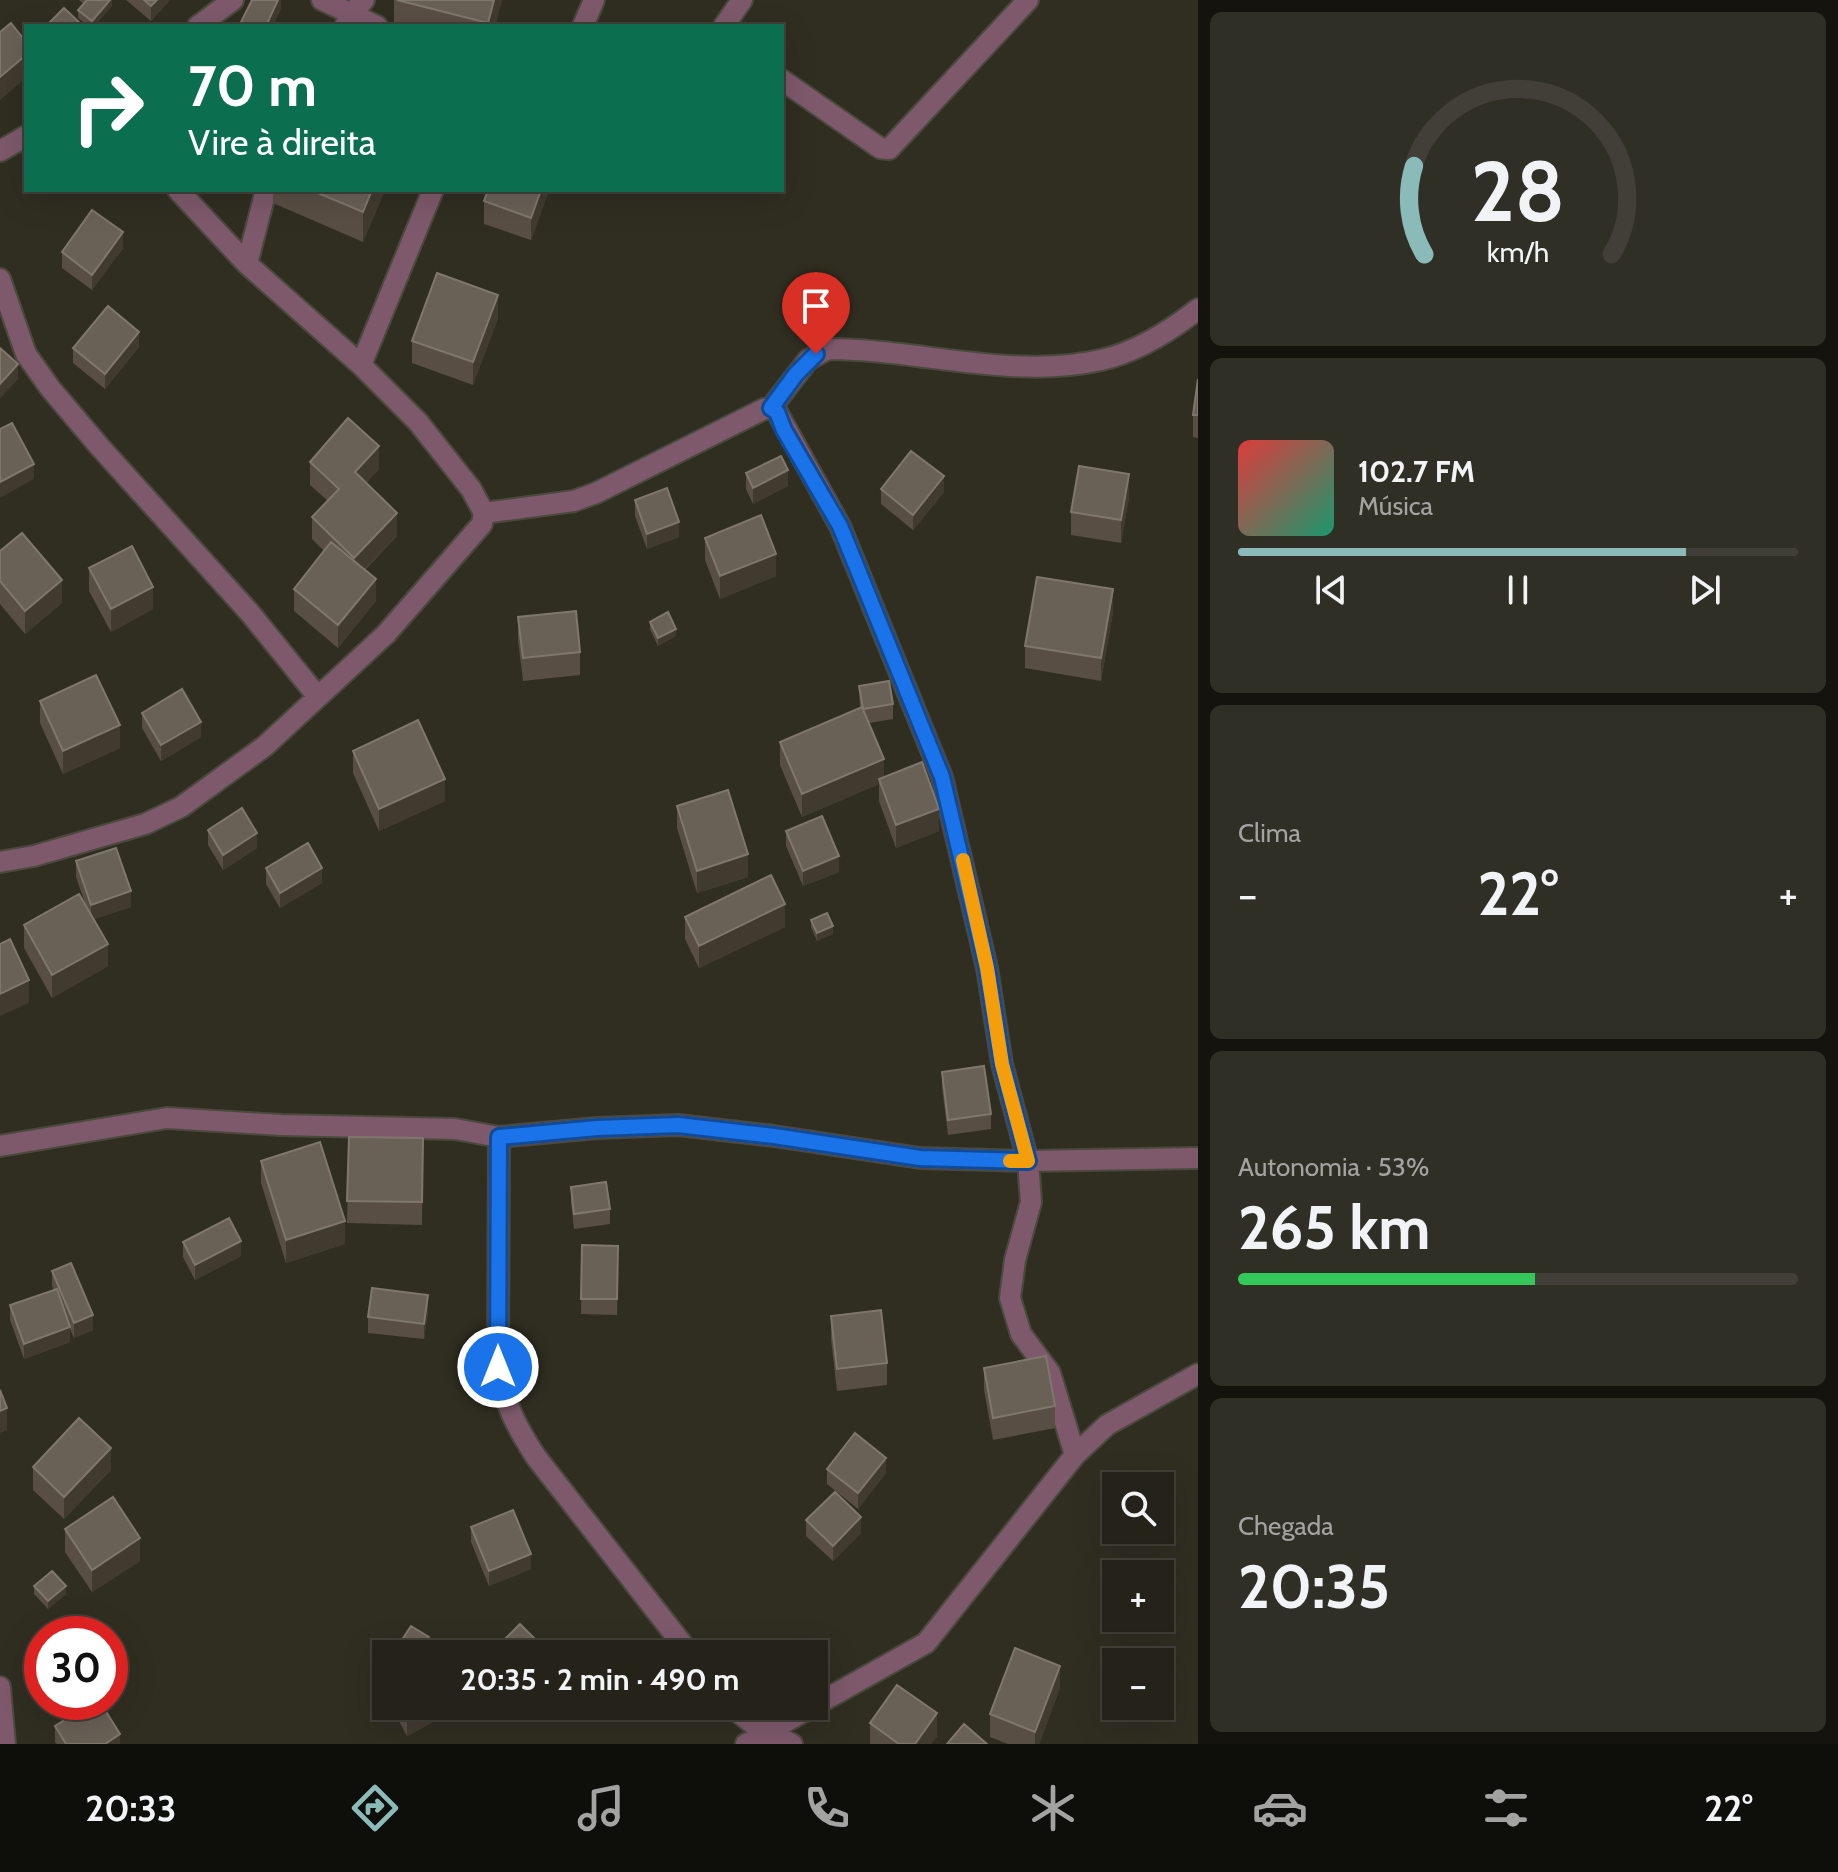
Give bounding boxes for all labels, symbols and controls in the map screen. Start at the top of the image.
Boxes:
text: 70 m [188,52,317,120]
icon: right [56,56,160,160]
text: Vire à direita [188,120,376,164]
text: 28 [1471,141,1565,242]
text: km/h [1487,234,1549,269]
pin [782,272,850,354]
icon: arrive [794,284,838,328]
text: 102.7 FM [1358,453,1475,490]
text: Música [1358,490,1433,522]
icon: previous [1309,568,1353,612]
icon: pause [1496,568,1540,612]
icon: next [1683,568,1727,612]
text: Clima [1238,817,1301,849]
text: 22° [1478,857,1558,930]
text: − [1238,868,1257,921]
text: + [1779,868,1798,921]
text: Autonomia · 53% [1238,1151,1429,1183]
text: 265 km [1238,1191,1430,1264]
position arrow [456,1325,540,1409]
map controls [1102,1472,1174,1720]
button: search [1102,1472,1174,1544]
text: Chegada [1238,1510,1334,1542]
text: 20:35 [1238,1550,1390,1623]
button: + [1102,1560,1174,1632]
speed limit sign: 30 [24,1616,128,1720]
button: − [1102,1648,1174,1720]
text: 20:35 · 2 min · 490 m [461,1661,739,1698]
icon: directions [347,1780,403,1836]
icon: music [573,1780,629,1836]
icon: phone [799,1780,855,1836]
icon: climate [1025,1780,1081,1836]
icon: car [1252,1780,1308,1836]
icon: filters [1478,1780,1534,1836]
text: 20:33 [85,1786,176,1830]
text: 22° [1704,1786,1753,1830]

